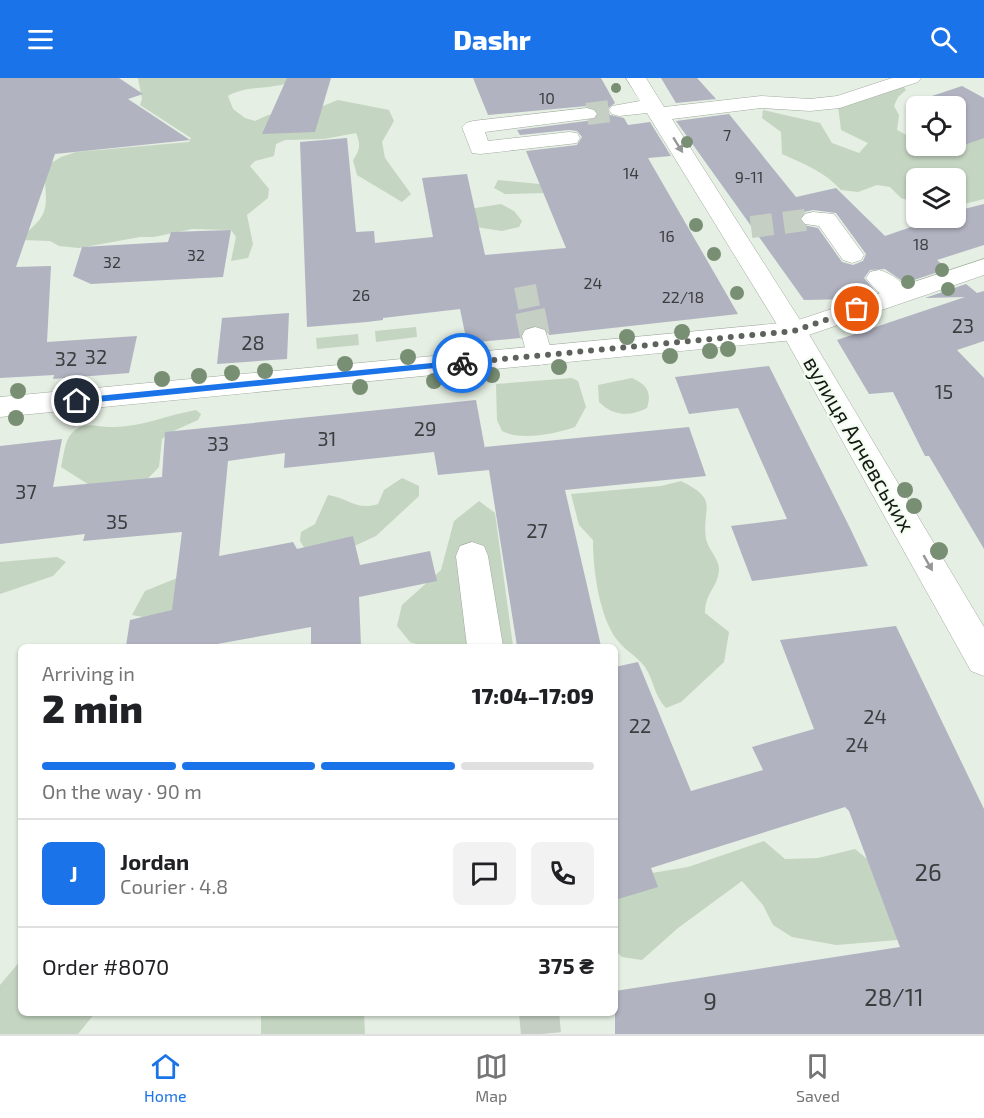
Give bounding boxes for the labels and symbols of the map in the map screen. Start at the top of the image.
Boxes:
house number: 10 [539,88,555,107]
house number: 7 [723,125,731,144]
one-way arrow [673,137,684,153]
house number: 14 [623,163,639,182]
house number: 9-11 [735,167,763,186]
house number: 16 [659,226,675,245]
house number: 18 [913,234,929,253]
house number: 32 [187,245,205,264]
house number: 32 [103,252,121,271]
house number: 24 [584,273,603,292]
pin [831,283,882,334]
house number: 26 [352,285,370,304]
house number: 22/18 [662,287,704,306]
house number: 23 [952,313,974,337]
house number: 28 [241,330,265,354]
courier [432,333,492,393]
house number: 32 [85,344,107,368]
house number: 32 [55,346,77,370]
street label: вулиця Алчевських [798,351,921,537]
pin [51,375,102,426]
house number: 15 [935,379,953,403]
house number: 29 [414,416,436,440]
house number: 31 [317,426,337,450]
house number: 33 [207,431,229,455]
house number: 37 [15,479,37,503]
house number: 35 [106,509,128,533]
house number: 27 [526,518,548,542]
one-way arrow [923,555,933,572]
house number: 24 [863,704,887,728]
house number: 22 [629,713,651,737]
house number: 24 [845,732,869,756]
house number: 26 [914,857,942,886]
house number: 28/11 [864,982,924,1011]
house number: 9 [703,986,717,1015]

